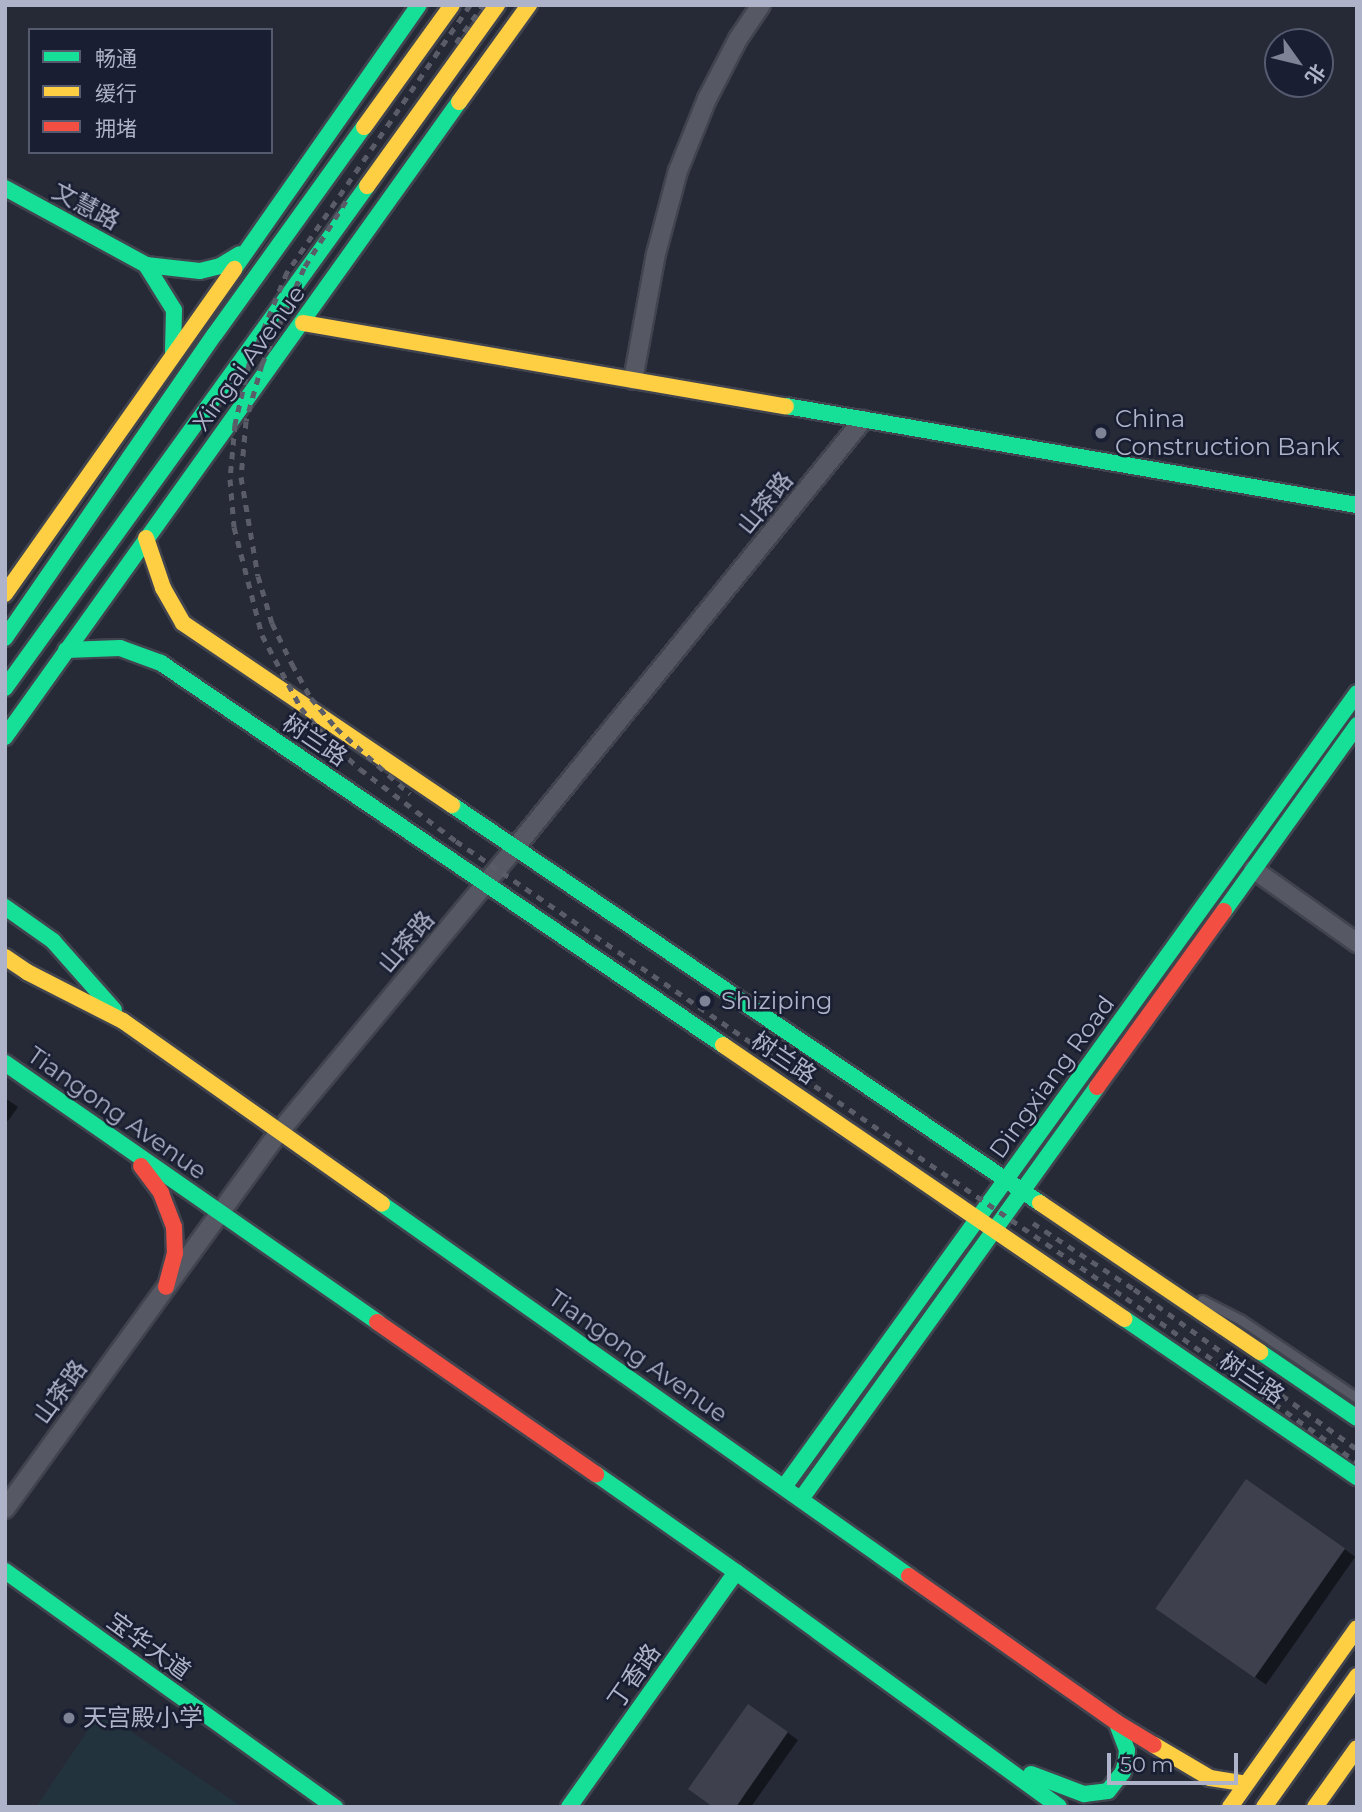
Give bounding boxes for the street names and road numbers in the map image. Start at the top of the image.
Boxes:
street label: 文慧路 [47,176,125,236]
street label: Xingai Avenue [187,280,311,436]
street label: 山茶路 [731,466,799,540]
street label: 树兰路 [277,708,353,772]
street label: 山茶路 [372,905,440,979]
street label: Dingxiang Road [983,990,1121,1164]
street label: 树兰路 [746,1026,822,1090]
street label: Tiangong Avenue [22,1041,212,1185]
street label: Tiangong Avenue [543,1284,733,1428]
street label: 树兰路 [1214,1346,1290,1410]
street label: 山茶路 [27,1354,93,1430]
street label: 宝华大道 [102,1606,196,1686]
street label: 丁香路 [602,1638,666,1714]

